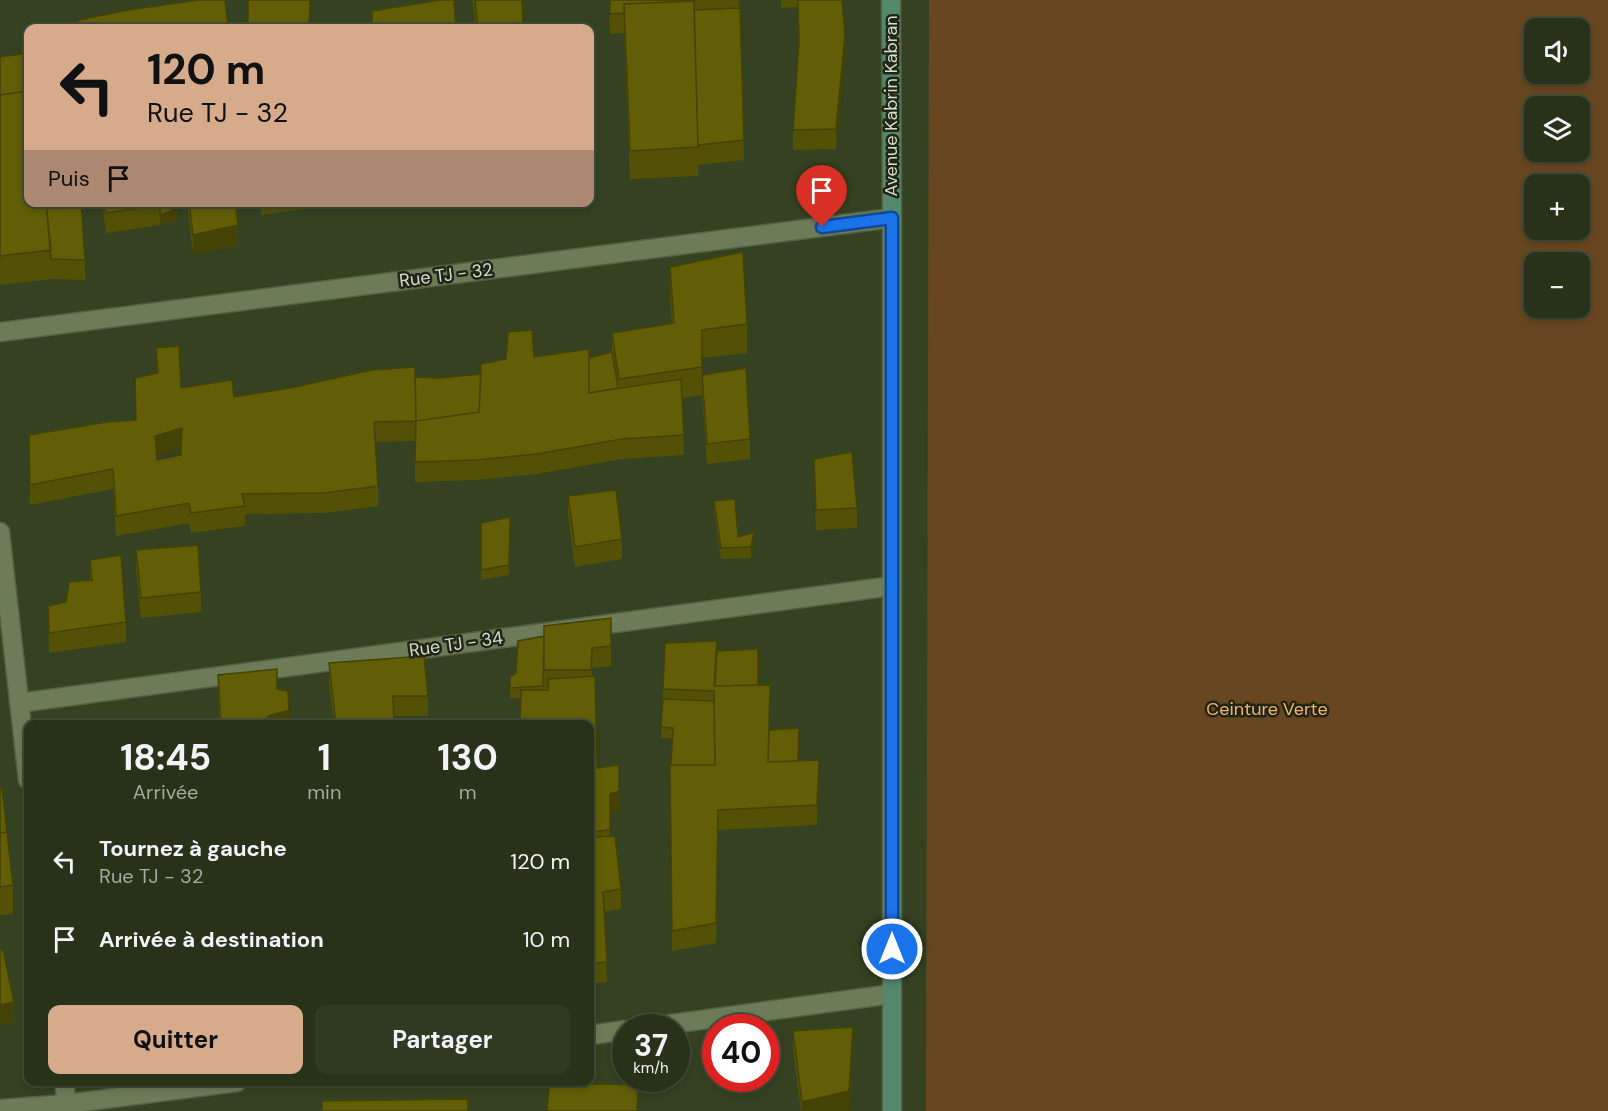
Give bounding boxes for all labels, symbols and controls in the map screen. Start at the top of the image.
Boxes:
street label: Avenue Kabrin Kabran [879,15,903,197]
map controls [1524,18,1590,318]
button: sound [1524,18,1590,84]
text: 120 m [147,42,265,97]
icon: left [48,48,126,126]
text: Rue TJ - 32 [147,95,288,130]
button: layers [1524,96,1590,162]
icon: arrive [102,162,135,195]
text: Puis [48,164,90,193]
pin [796,165,847,227]
icon: arrive [805,174,838,207]
button: + [1524,174,1590,240]
button: − [1524,252,1590,318]
street label: Rue TJ - 32 [398,257,494,293]
street label: Rue TJ - 34 [408,626,505,662]
park label: Ceinture Verte [1206,697,1328,721]
text: 18:45 [120,734,211,781]
text: 1 [318,734,331,781]
text: 130 [438,734,498,781]
text: Arrivée [133,779,198,805]
text: min [307,779,341,805]
text: m [459,779,477,805]
text: Tournez à gauche [99,834,287,863]
icon: left [48,845,81,878]
text: 120 m [510,847,570,876]
text: Rue TJ - 32 [99,863,203,889]
position arrow [860,917,924,981]
icon: arrive [48,923,81,956]
text: Arrivée à destination [99,925,324,954]
text: 10 m [523,925,570,954]
button: Quitter [48,1005,303,1074]
button: Partager [315,1005,570,1074]
speed limit sign: 40 [702,1014,780,1092]
text: 37 [634,1026,668,1065]
text: km/h [633,1058,669,1078]

